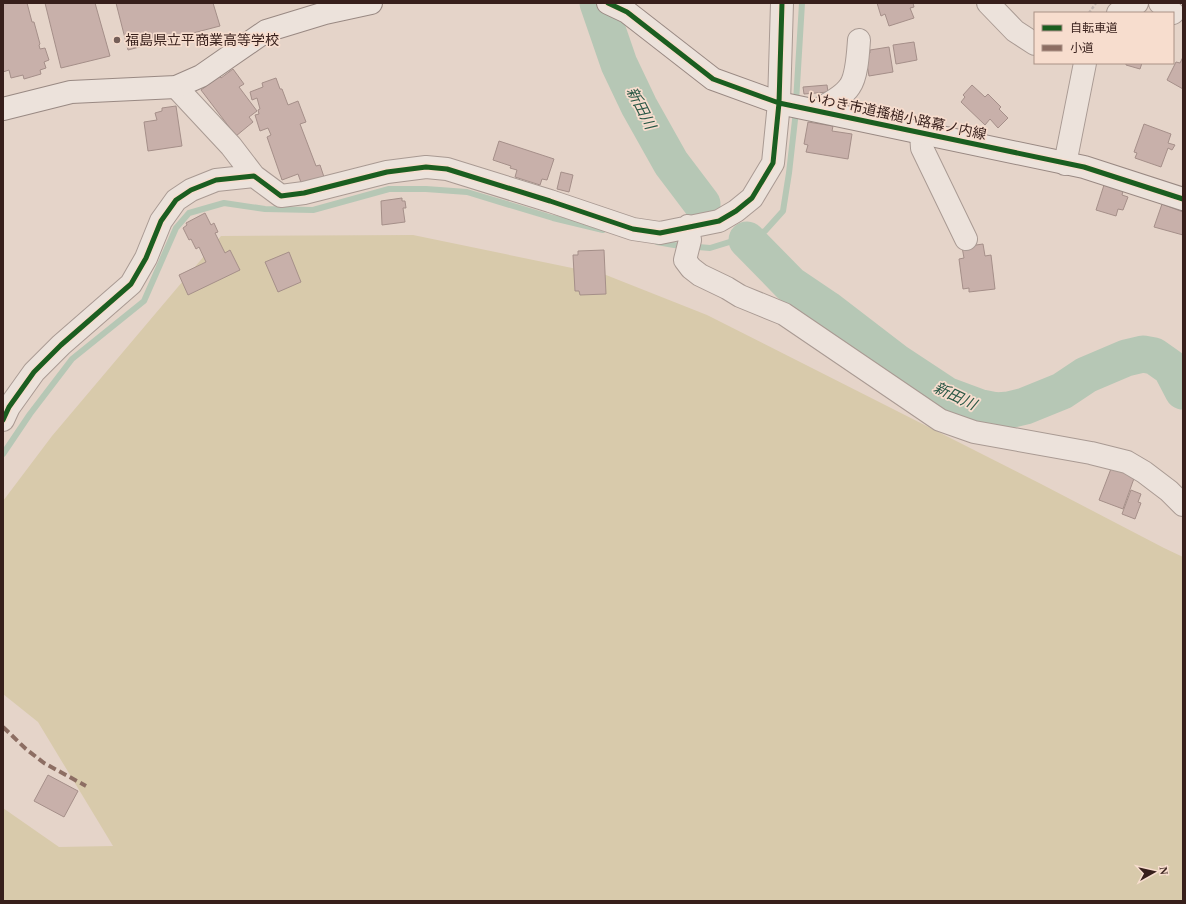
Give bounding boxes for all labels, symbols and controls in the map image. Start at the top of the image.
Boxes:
legend [1034,12,1174,64]
text: 自転車道 [1070,21,1118,35]
place label: 福島県立平商業高等学校 [125,32,279,48]
marker: 福島県立平商業高等学校 [112,35,122,45]
text: 小道 [1070,41,1094,55]
water label: 新田川 [624,84,659,133]
street label: いわき市道搔槌小路幕ノ内線 [806,90,988,142]
water label: 新田川 [931,379,981,414]
north arrow [1134,852,1174,892]
text: N [1157,866,1170,875]

